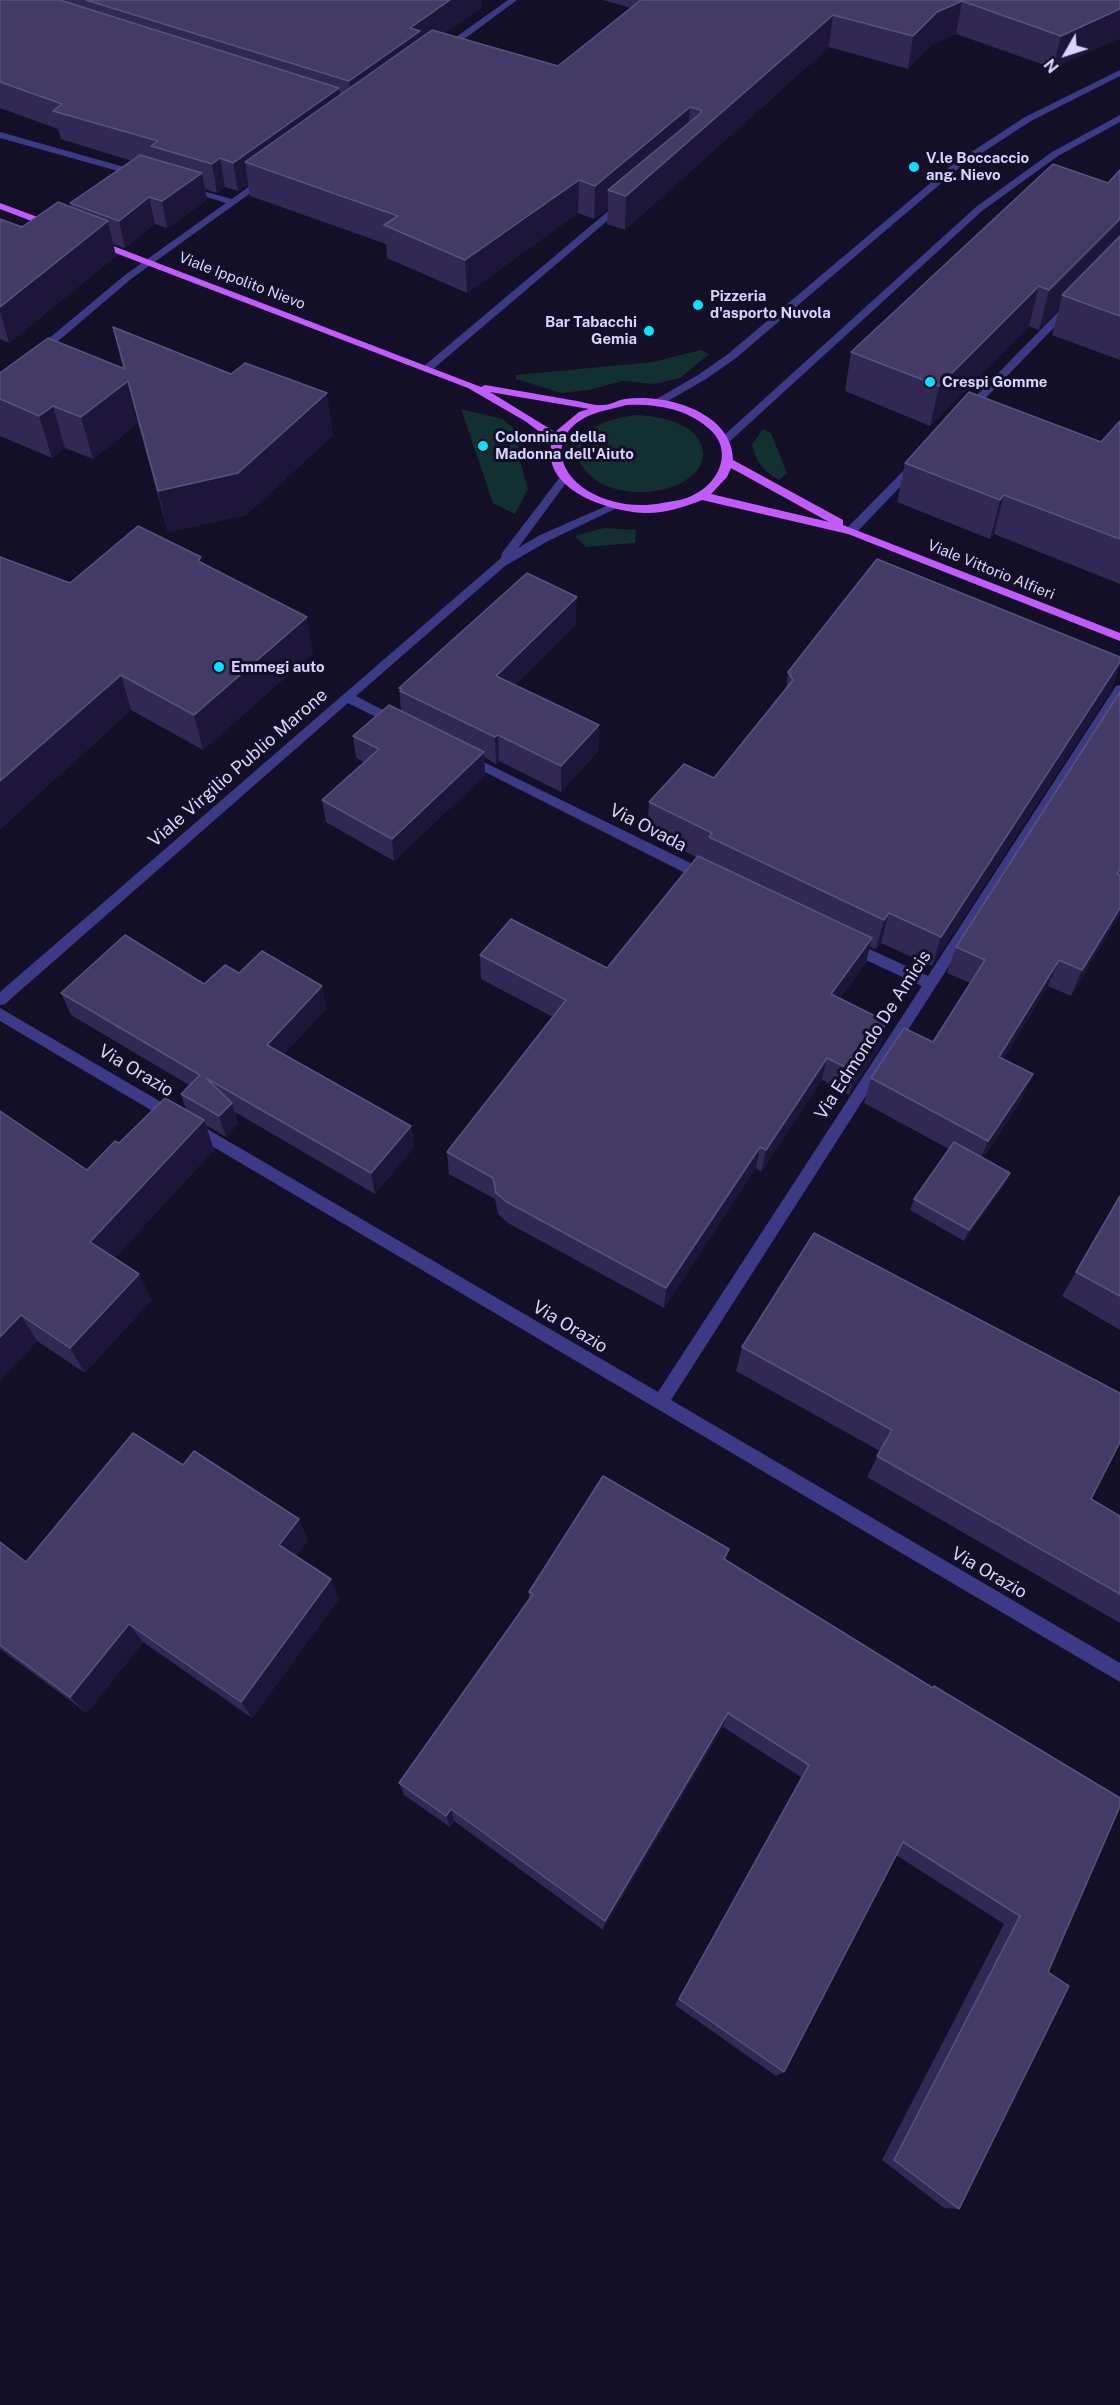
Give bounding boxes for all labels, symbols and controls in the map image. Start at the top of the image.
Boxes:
north arrow [1036,24,1096,84]
text: N [1040,55,1063,76]
place label: V.le Boccaccio ang. Nievo [926,149,1029,184]
marker: V.le Boccaccio ang. Nievo [907,160,921,174]
street label: Viale Ippolito Nievo [176,249,308,313]
place label: Pizzeria d'asporto Nuvola [710,287,831,322]
marker: Pizzeria d'asporto Nuvola [691,298,705,312]
place label: Bar Tabacchi Gemia [545,313,637,348]
marker: Bar Tabacchi Gemia [642,324,656,338]
place label: Crespi Gomme [942,373,1047,391]
marker: Crespi Gomme [923,375,937,389]
place label: Colonnina della Madonna dell'Aiuto [495,428,634,463]
marker: Colonnina della Madonna dell'Aiuto [476,439,490,453]
street label: Viale Vittorio Alfieri [925,536,1057,604]
place label: Emmegi auto [231,658,325,676]
marker: Emmegi auto [212,660,226,674]
street label: Viale Virgilio Publio Marone [144,684,332,852]
street label: Via Ovada [606,799,690,857]
street label: Via Edmondo De Amicis [810,946,936,1124]
street label: Via Orazio [94,1040,178,1102]
street label: Via Orazio [528,1296,612,1358]
street label: Via Orazio [947,1543,1031,1603]

